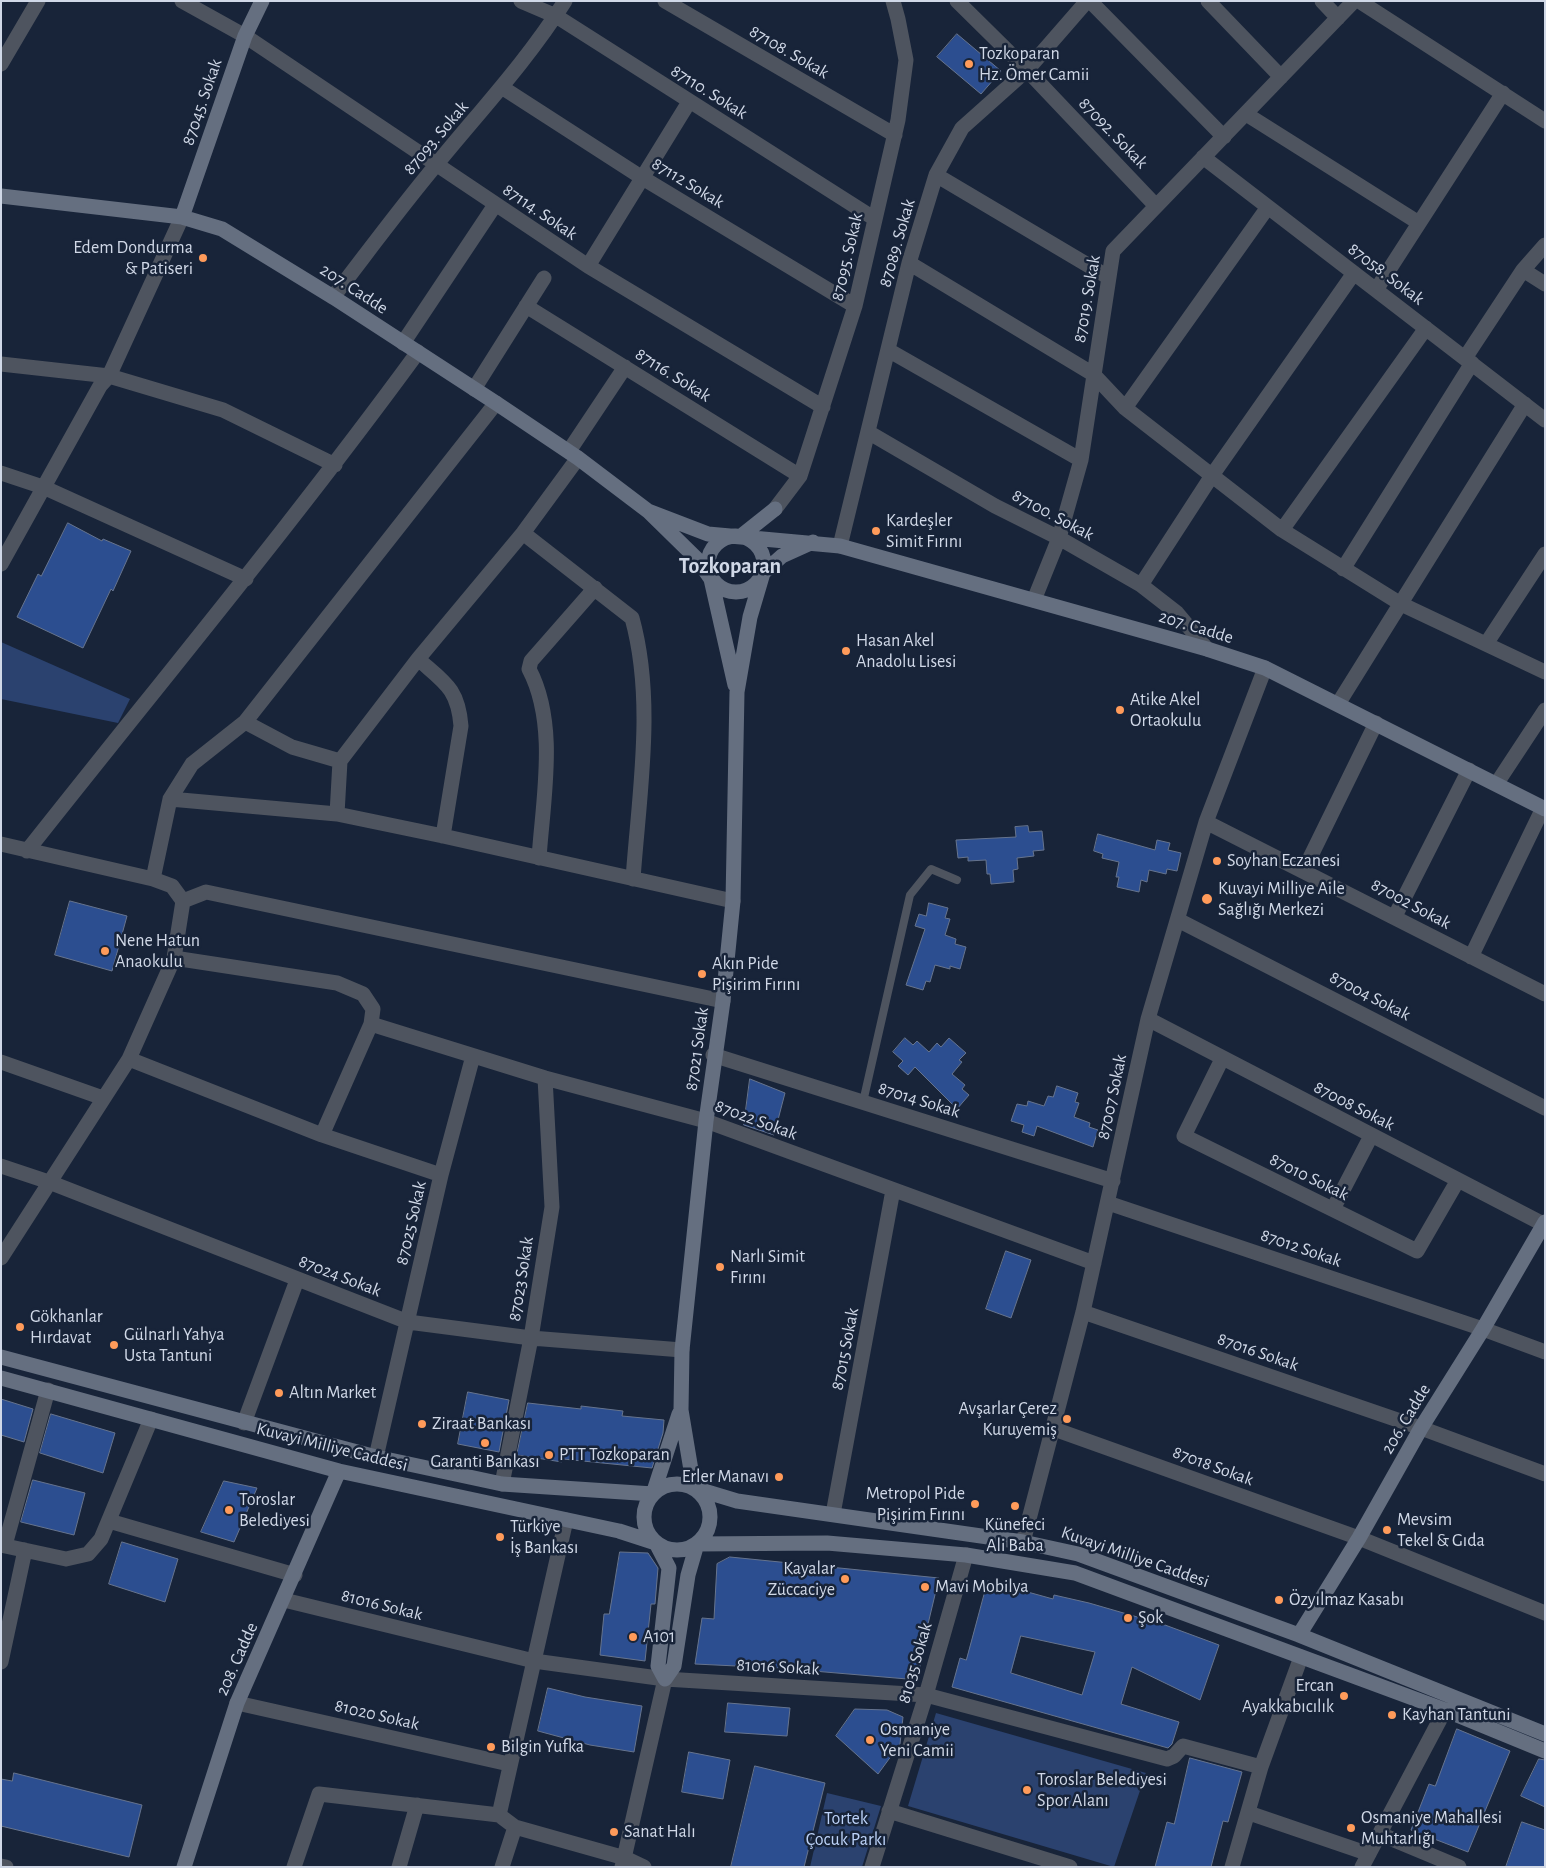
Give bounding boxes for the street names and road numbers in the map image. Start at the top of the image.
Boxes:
street label: 87108. Sokak [745,20,833,84]
street label: 87045. Sokak [177,56,227,148]
street label: 87110. Sokak [667,60,751,124]
street label: 87092. Sokak [1074,93,1152,173]
street label: 87093. Sokak [399,97,473,179]
street label: 87112 Sokak [648,153,728,213]
street label: 87114. Sokak [499,179,581,245]
street label: 87089. Sokak [874,196,920,290]
street label: 87095. Sokak [826,211,868,303]
street label: 87058. Sokak [1344,238,1428,310]
street label: 87019. Sokak [1069,253,1105,345]
street label: 207. Cadde [316,259,392,319]
street label: 87116. Sokak [631,343,715,407]
street label: 87100. Sokak [1008,484,1098,546]
street label: 207. Cadde [1156,605,1236,649]
street label: 87002 Sokak [1367,874,1455,934]
street label: 87004 Sokak [1326,966,1414,1026]
street label: 87021 Sokak [680,1006,714,1092]
street label: 87007 Sokak [1092,1052,1132,1142]
street label: 87008 Sokak [1310,1076,1398,1136]
street label: 87014 Sokak [875,1077,963,1123]
street label: 87022 Sokak [712,1095,800,1145]
street label: 87010 Sokak [1266,1149,1352,1205]
street label: 87025 Sokak [391,1179,431,1267]
street label: 87012 Sokak [1258,1224,1344,1272]
street label: 87023 Sokak [504,1235,538,1323]
street label: 87024 Sokak [296,1250,384,1302]
street label: 87015 Sokak [826,1306,864,1392]
street label: 87016 Sokak [1215,1328,1301,1376]
street label: 206. Cadde [1377,1380,1435,1458]
street label: Kuvayi Milliye Caddesi [254,1418,410,1476]
street label: 87018 Sokak [1170,1441,1256,1491]
street label: Kuvayi Milliye Caddesi [1058,1522,1212,1592]
street label: 81016 Sokak [339,1584,425,1626]
street label: 208. Cadde [211,1619,263,1699]
street label: 81035 Sokak [893,1620,937,1706]
street label: 81016 Sokak [736,1654,820,1680]
street label: 81020 Sokak [333,1695,421,1735]

